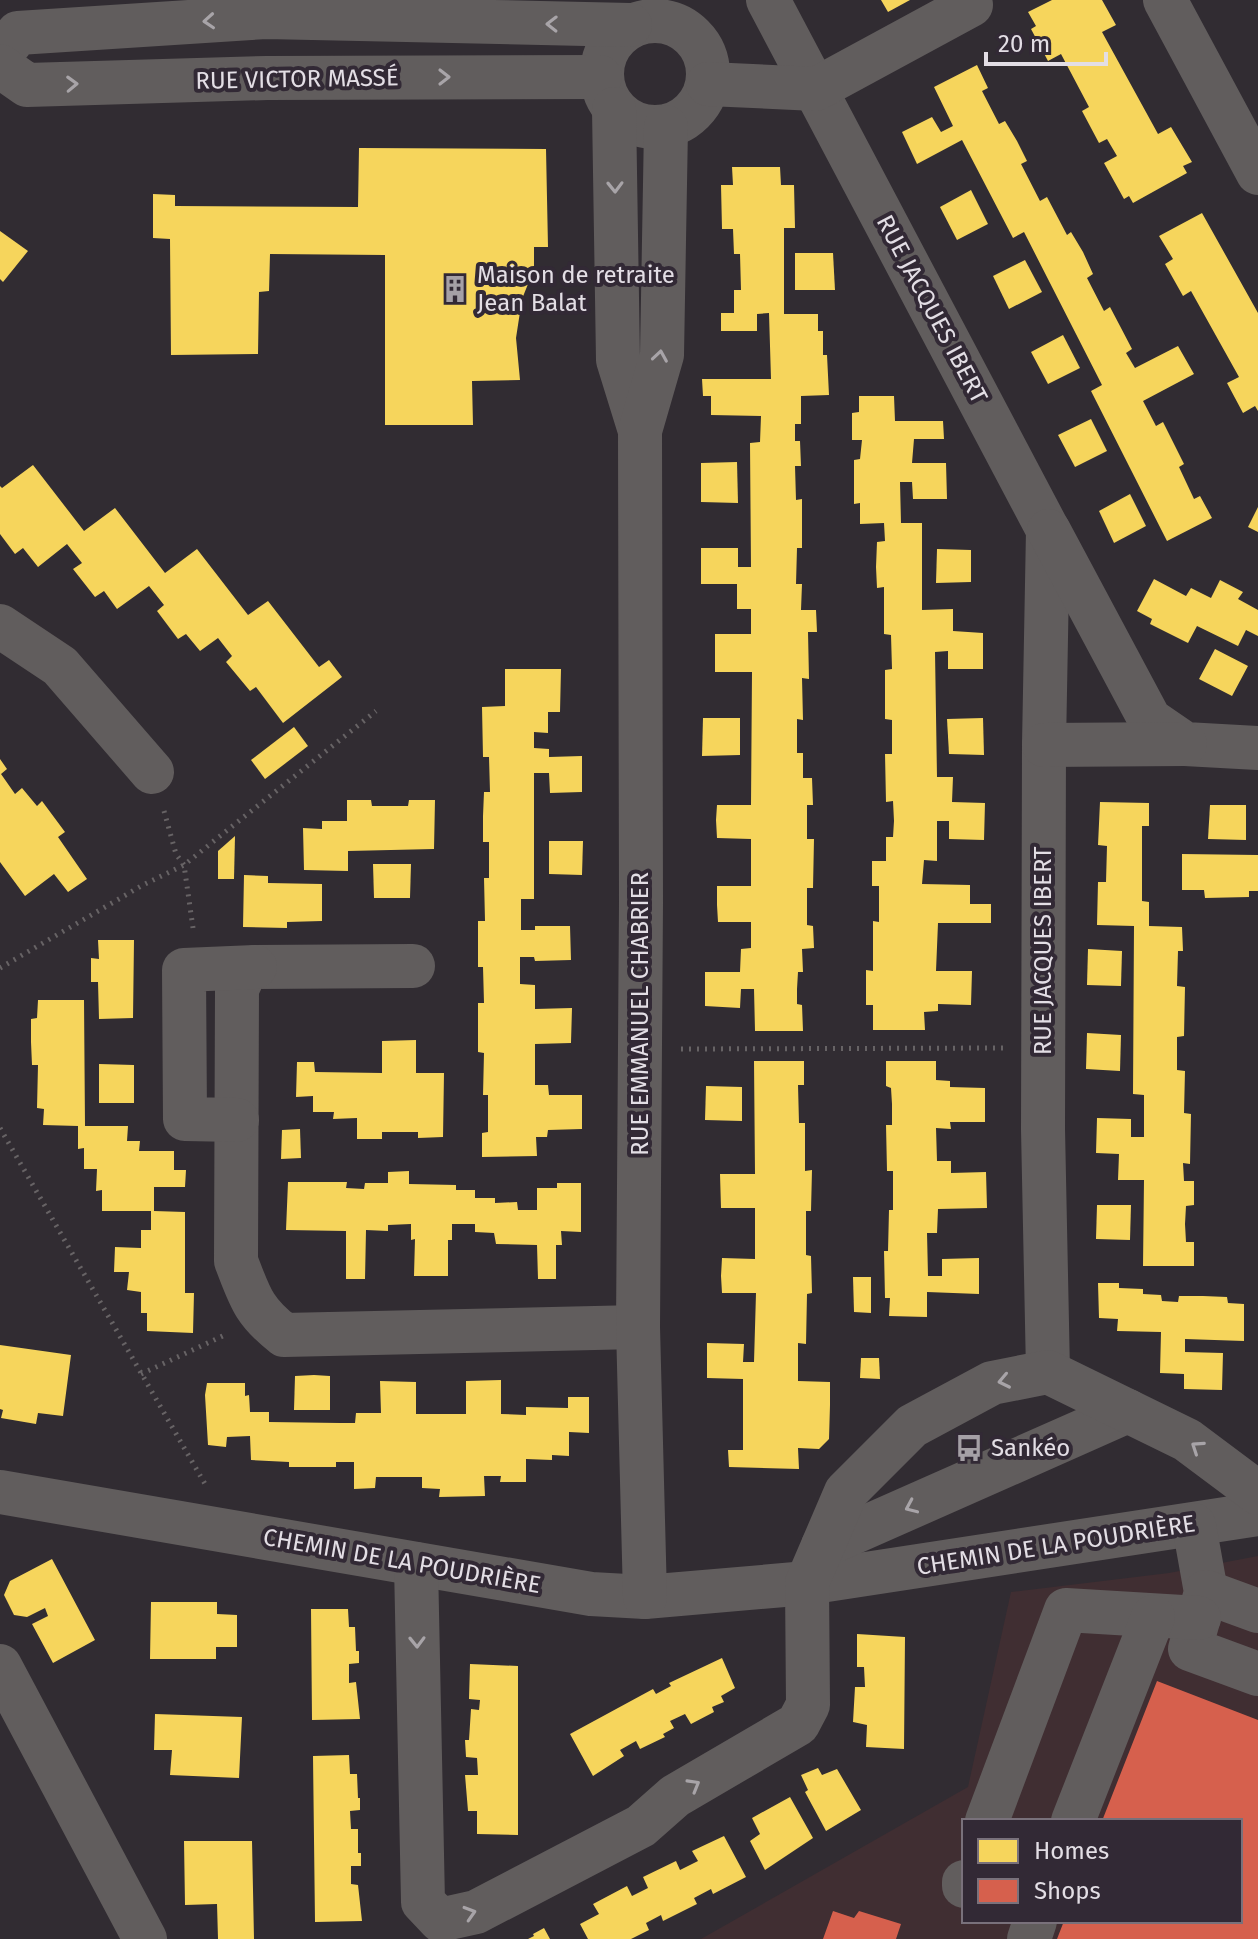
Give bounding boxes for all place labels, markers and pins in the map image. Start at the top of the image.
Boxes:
place label: Maison de retraite Jean Balat [477,261,675,317]
building icon: Maison de retraite Jean Balat [440,274,470,304]
bus stop icon: Sankéo [954,1433,984,1463]
place label: Sankéo [991,1434,1070,1462]

